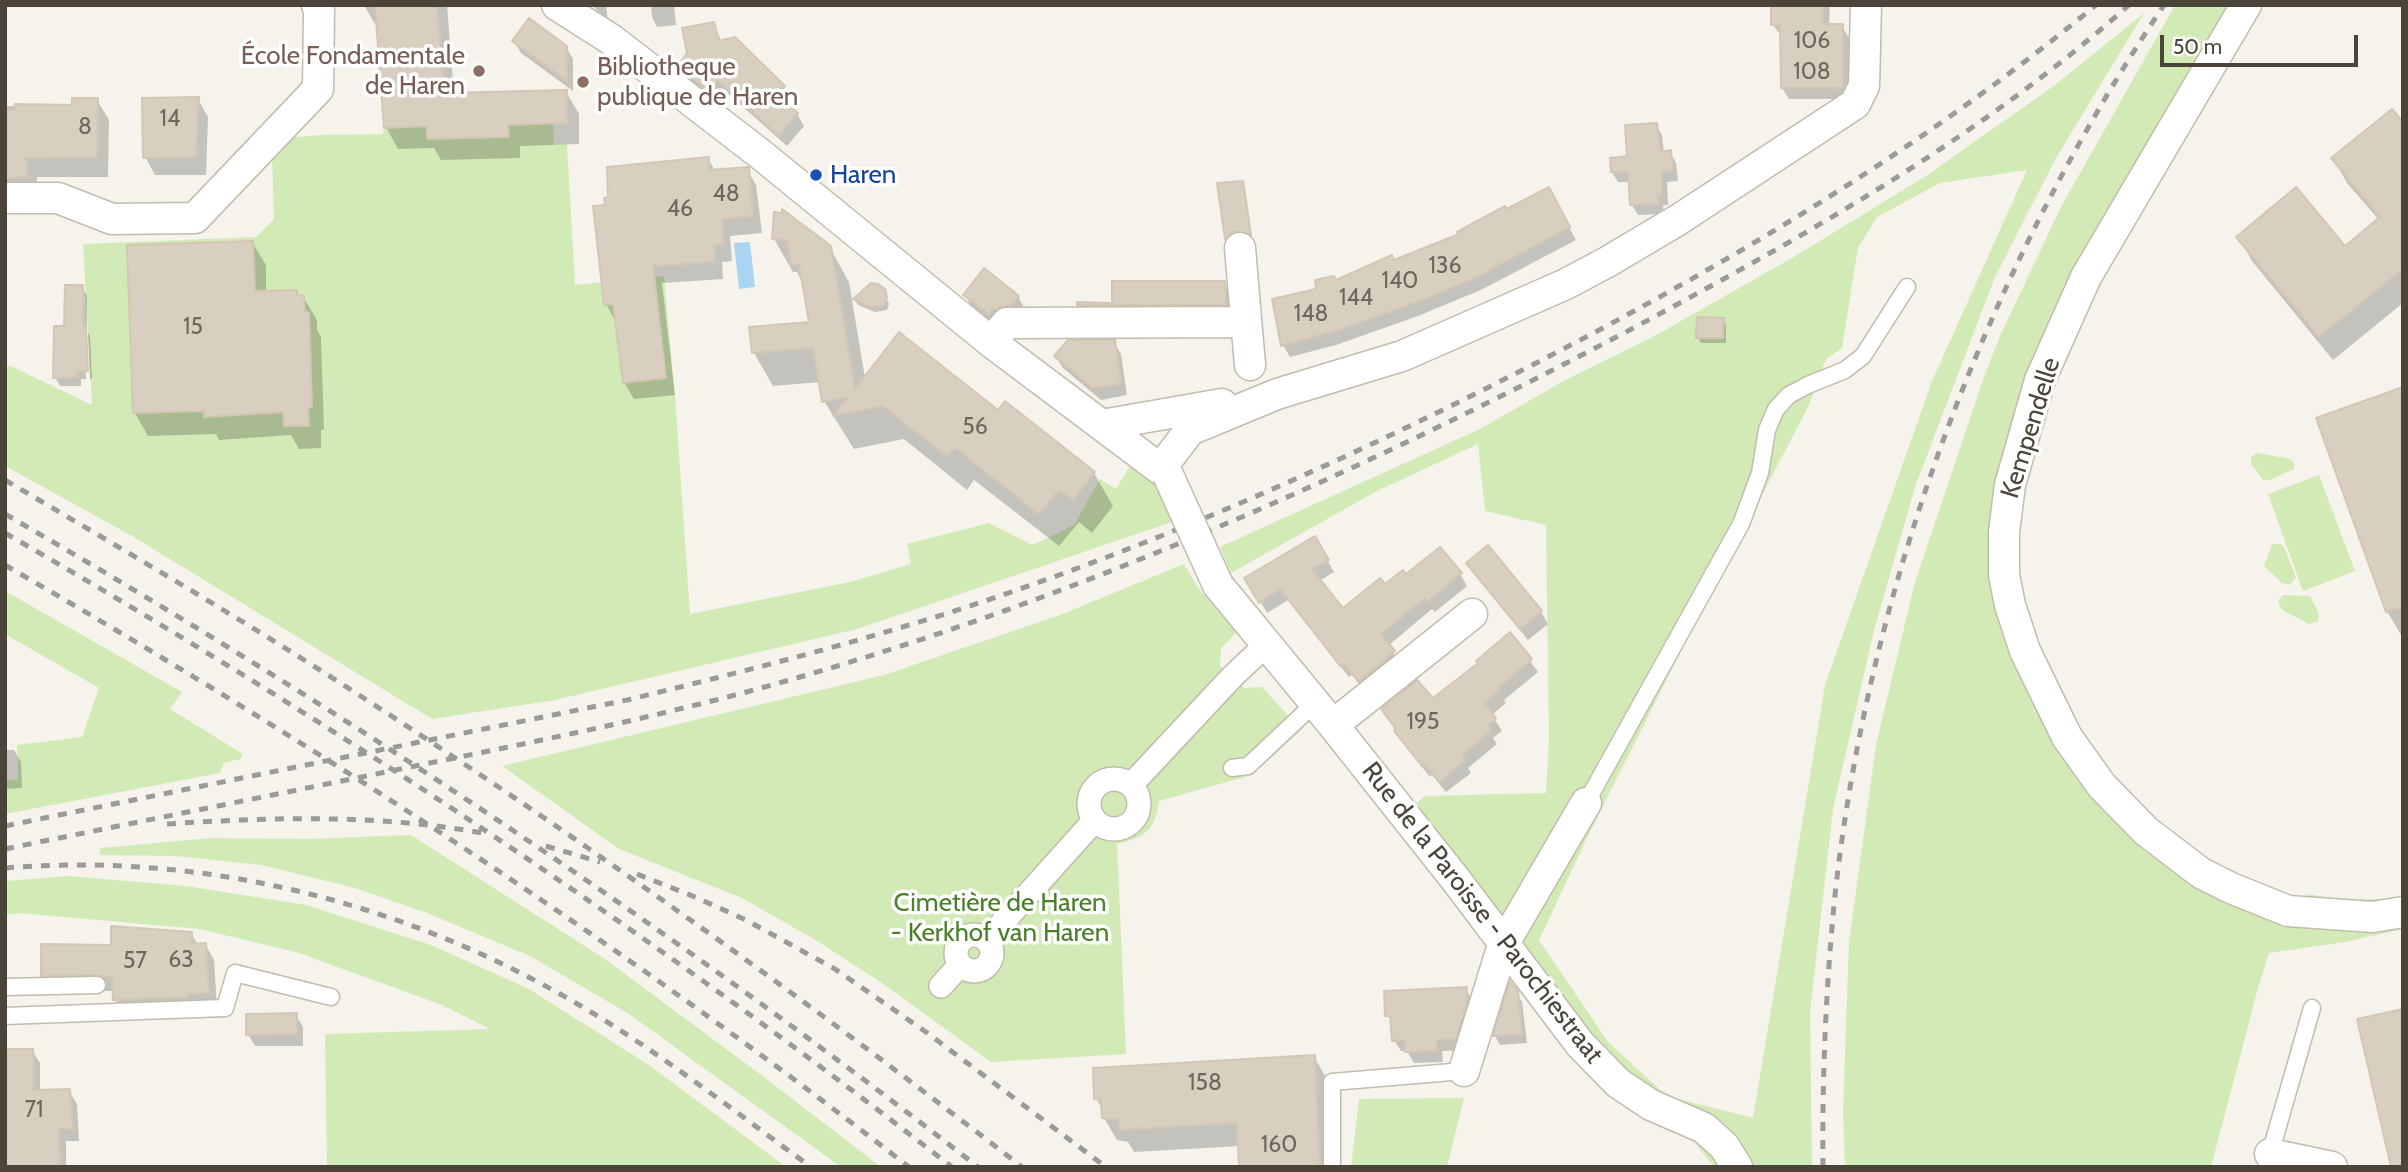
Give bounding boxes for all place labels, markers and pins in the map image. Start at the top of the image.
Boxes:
place label: École Fondamentale de Haren [241,40,465,102]
place label: Bibliotheque publique de Haren [597,51,798,112]
marker: École Fondamentale de Haren [471,63,487,79]
marker: Bibliotheque publique de Haren [575,74,591,90]
place label: Haren [830,159,896,191]
marker: Haren [808,167,824,183]

